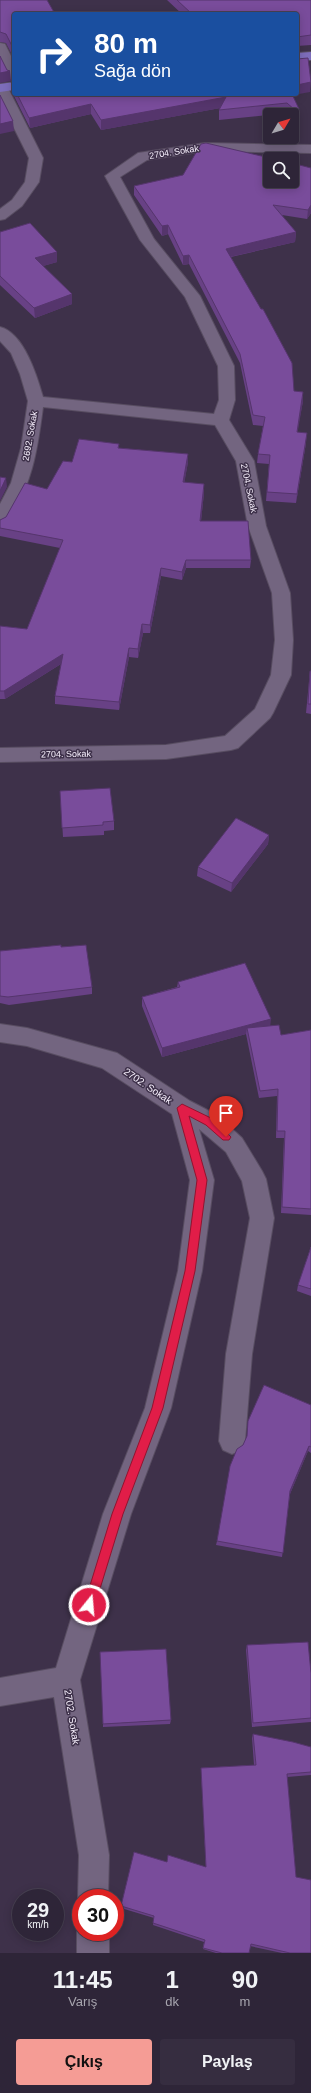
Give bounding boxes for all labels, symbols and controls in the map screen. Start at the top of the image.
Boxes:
icon: right [28,28,80,80]
text: 80 m [94,28,158,59]
text: Sağa dön [94,61,171,81]
north arrow [263,108,299,144]
map controls [263,108,299,188]
street label: 2704. Sokak [149,143,200,161]
button: search [263,152,299,188]
street label: 2692. Sokak [21,410,39,462]
street label: 2704. Sokak [239,462,259,514]
street label: 2704. Sokak [41,749,92,759]
street label: 2702. Sokak [122,1066,175,1107]
pin [209,1096,243,1137]
icon: arrive [215,1102,237,1124]
position arrow [68,1584,110,1626]
street label: 2702. Sokak [62,1689,82,1746]
speed limit sign: 30 [72,1889,124,1941]
text: 29 [27,1899,49,1921]
text: km/h [27,1919,49,1930]
text: 11:45 [53,1966,113,1993]
text: 1 [166,1966,179,1993]
text: 90 [232,1966,258,1993]
text: Varış [68,1994,97,2009]
text: dk [165,1994,179,2009]
text: m [240,1994,250,2009]
button: Çıkış [16,2039,152,2085]
button: Paylaş [160,2039,295,2085]

